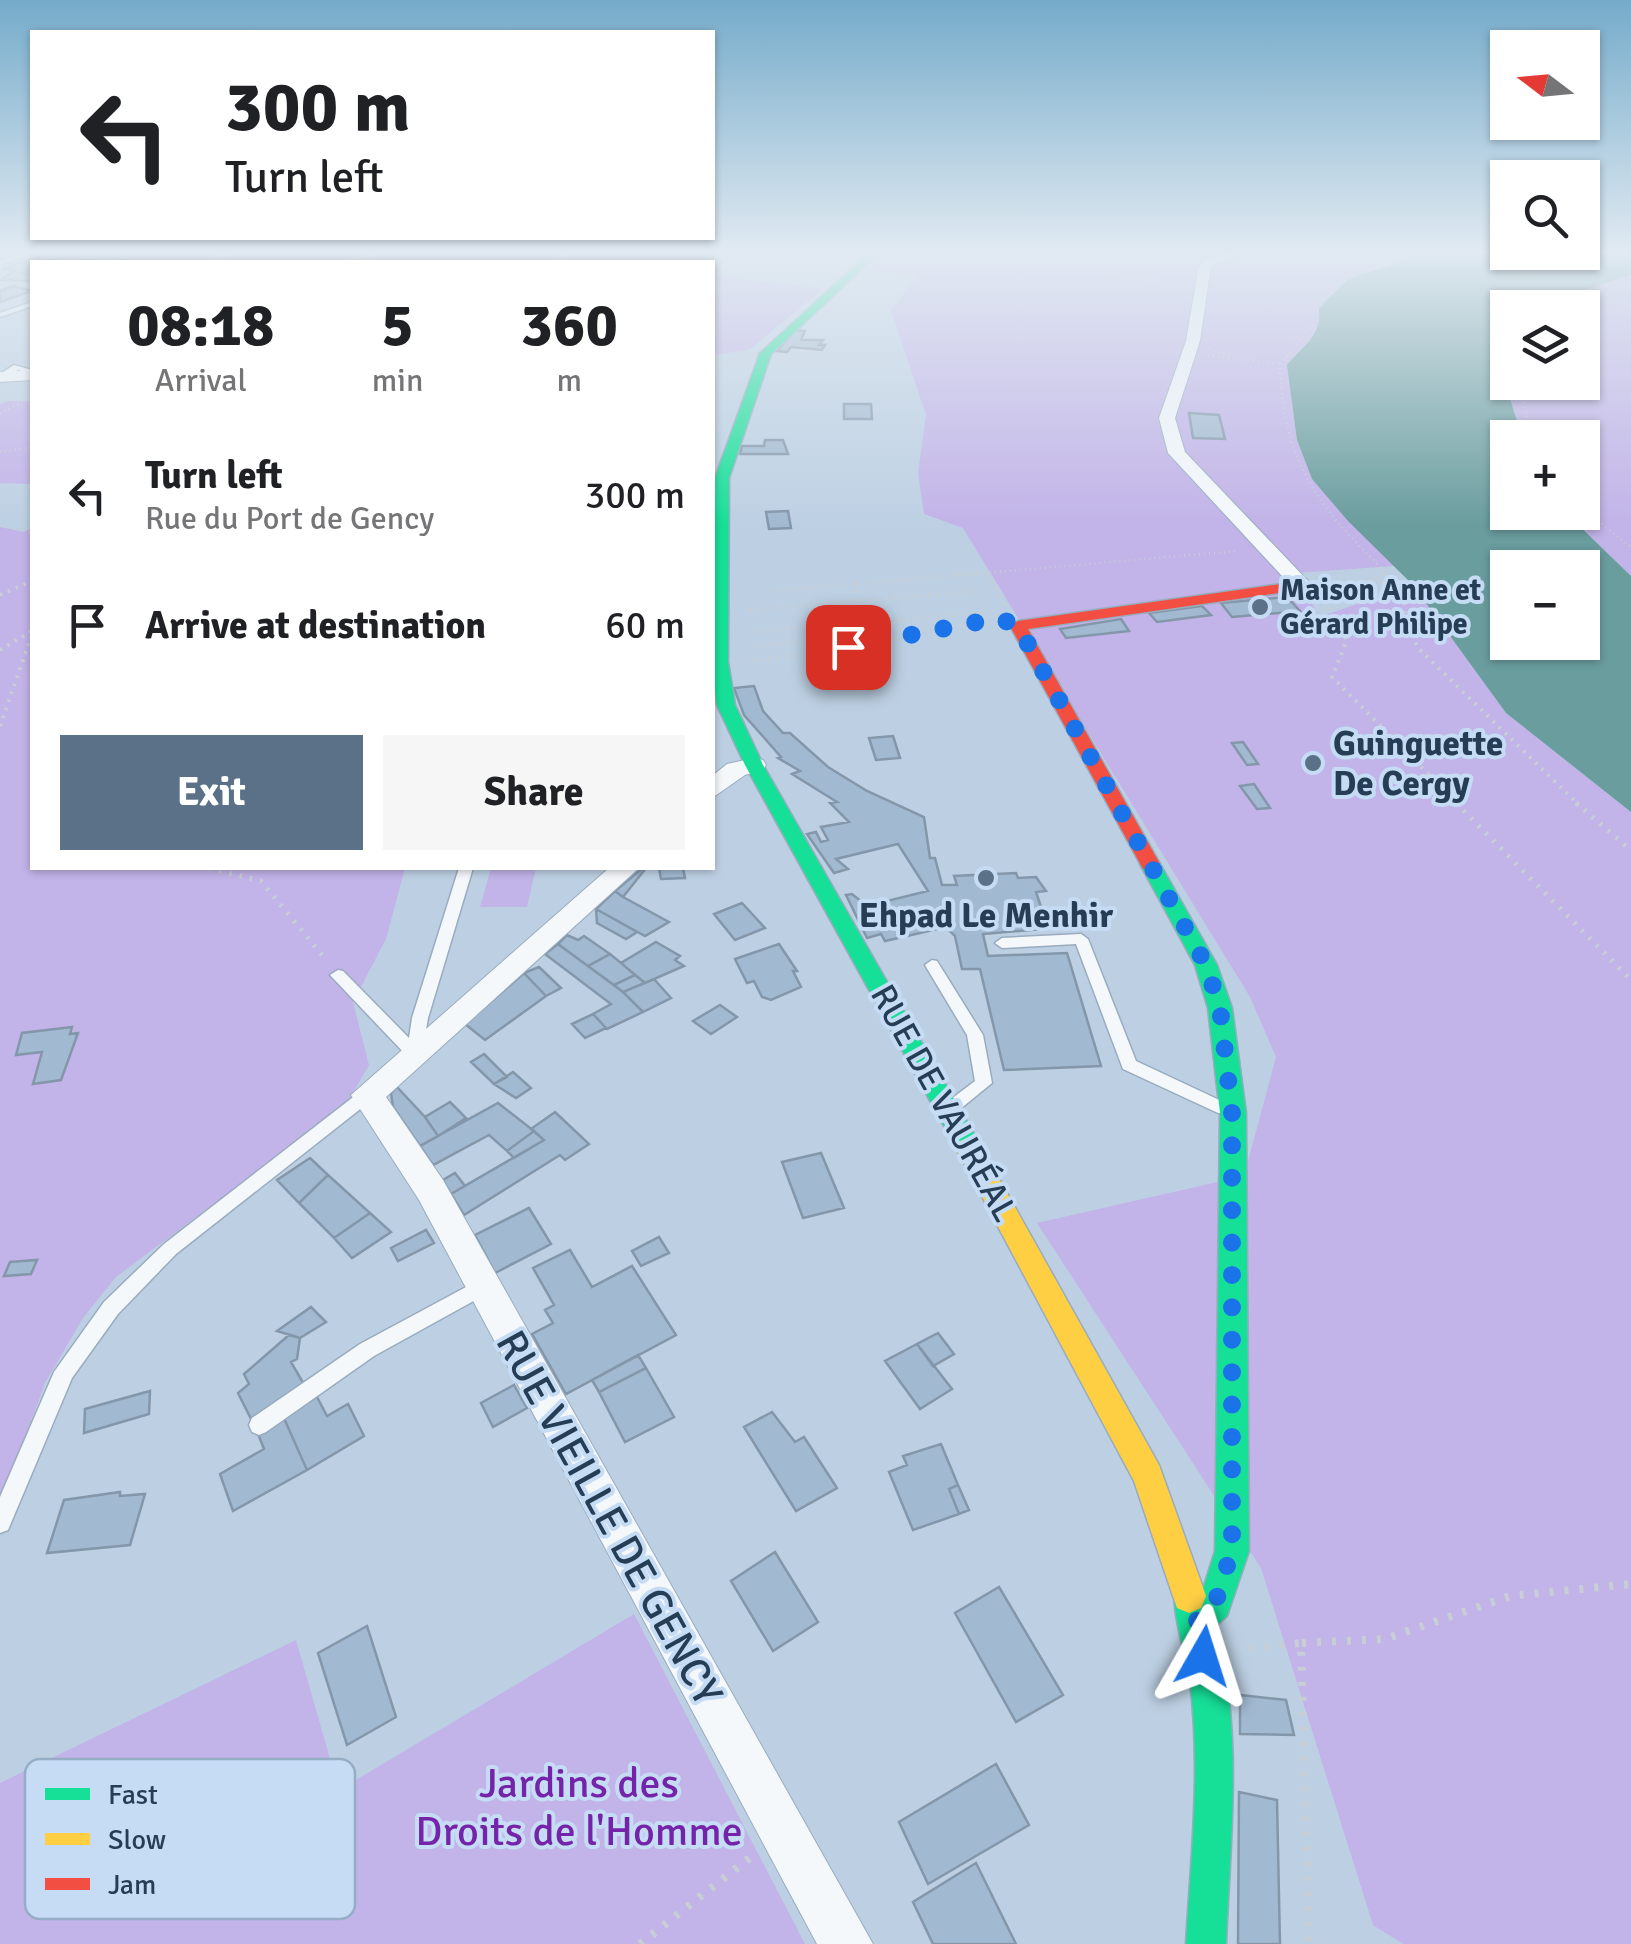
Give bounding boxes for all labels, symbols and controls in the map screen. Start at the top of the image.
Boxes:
north arrow [1490,30,1600,140]
map controls [1490,30,1600,660]
text: 300 m [225,64,410,150]
icon: left [60,70,190,200]
text: Turn left [225,150,384,205]
button: search [1490,160,1600,270]
text: 08:18 [127,289,275,363]
text: 5 [381,289,414,363]
text: 360 [521,289,618,363]
button: layers [1490,290,1600,400]
text: Arrival [155,361,247,400]
text: min [372,361,423,400]
text: m [556,361,582,400]
button: + [1490,420,1600,530]
text: Turn left [145,452,283,499]
icon: left [60,468,115,523]
text: 300 m [585,472,685,519]
text: Rue du Port de Gency [145,499,434,538]
button: − [1490,550,1600,660]
place label: Maison Anne et Gérard Philipe [1280,572,1481,643]
marker: Maison Anne et Gérard Philipe [1249,596,1271,618]
icon: arrive [60,598,115,653]
text: Arrive at destination [145,602,486,649]
text: 60 m [605,602,685,649]
pin [806,605,891,690]
icon: arrive [821,620,876,675]
place label: Guinguette De Cergy [1333,722,1503,805]
button: Exit [60,735,363,850]
button: Share [383,735,685,850]
marker: Guinguette De Cergy [1302,752,1324,774]
marker: Ehpad Le Menhir [975,867,997,889]
place label: Ehpad Le Menhir [859,894,1113,937]
street label: RUE DE VAURÉAL [861,977,1027,1229]
street label: RUE VIEILLE DE GENCY [485,1322,733,1714]
position arrow [1151,1604,1255,1708]
park label: Jardins des Droits de l'Homme [415,1758,743,1857]
legend [25,1759,355,1919]
text: Fast [108,1778,158,1812]
text: Slow [108,1823,166,1857]
text: Jam [108,1868,156,1902]

